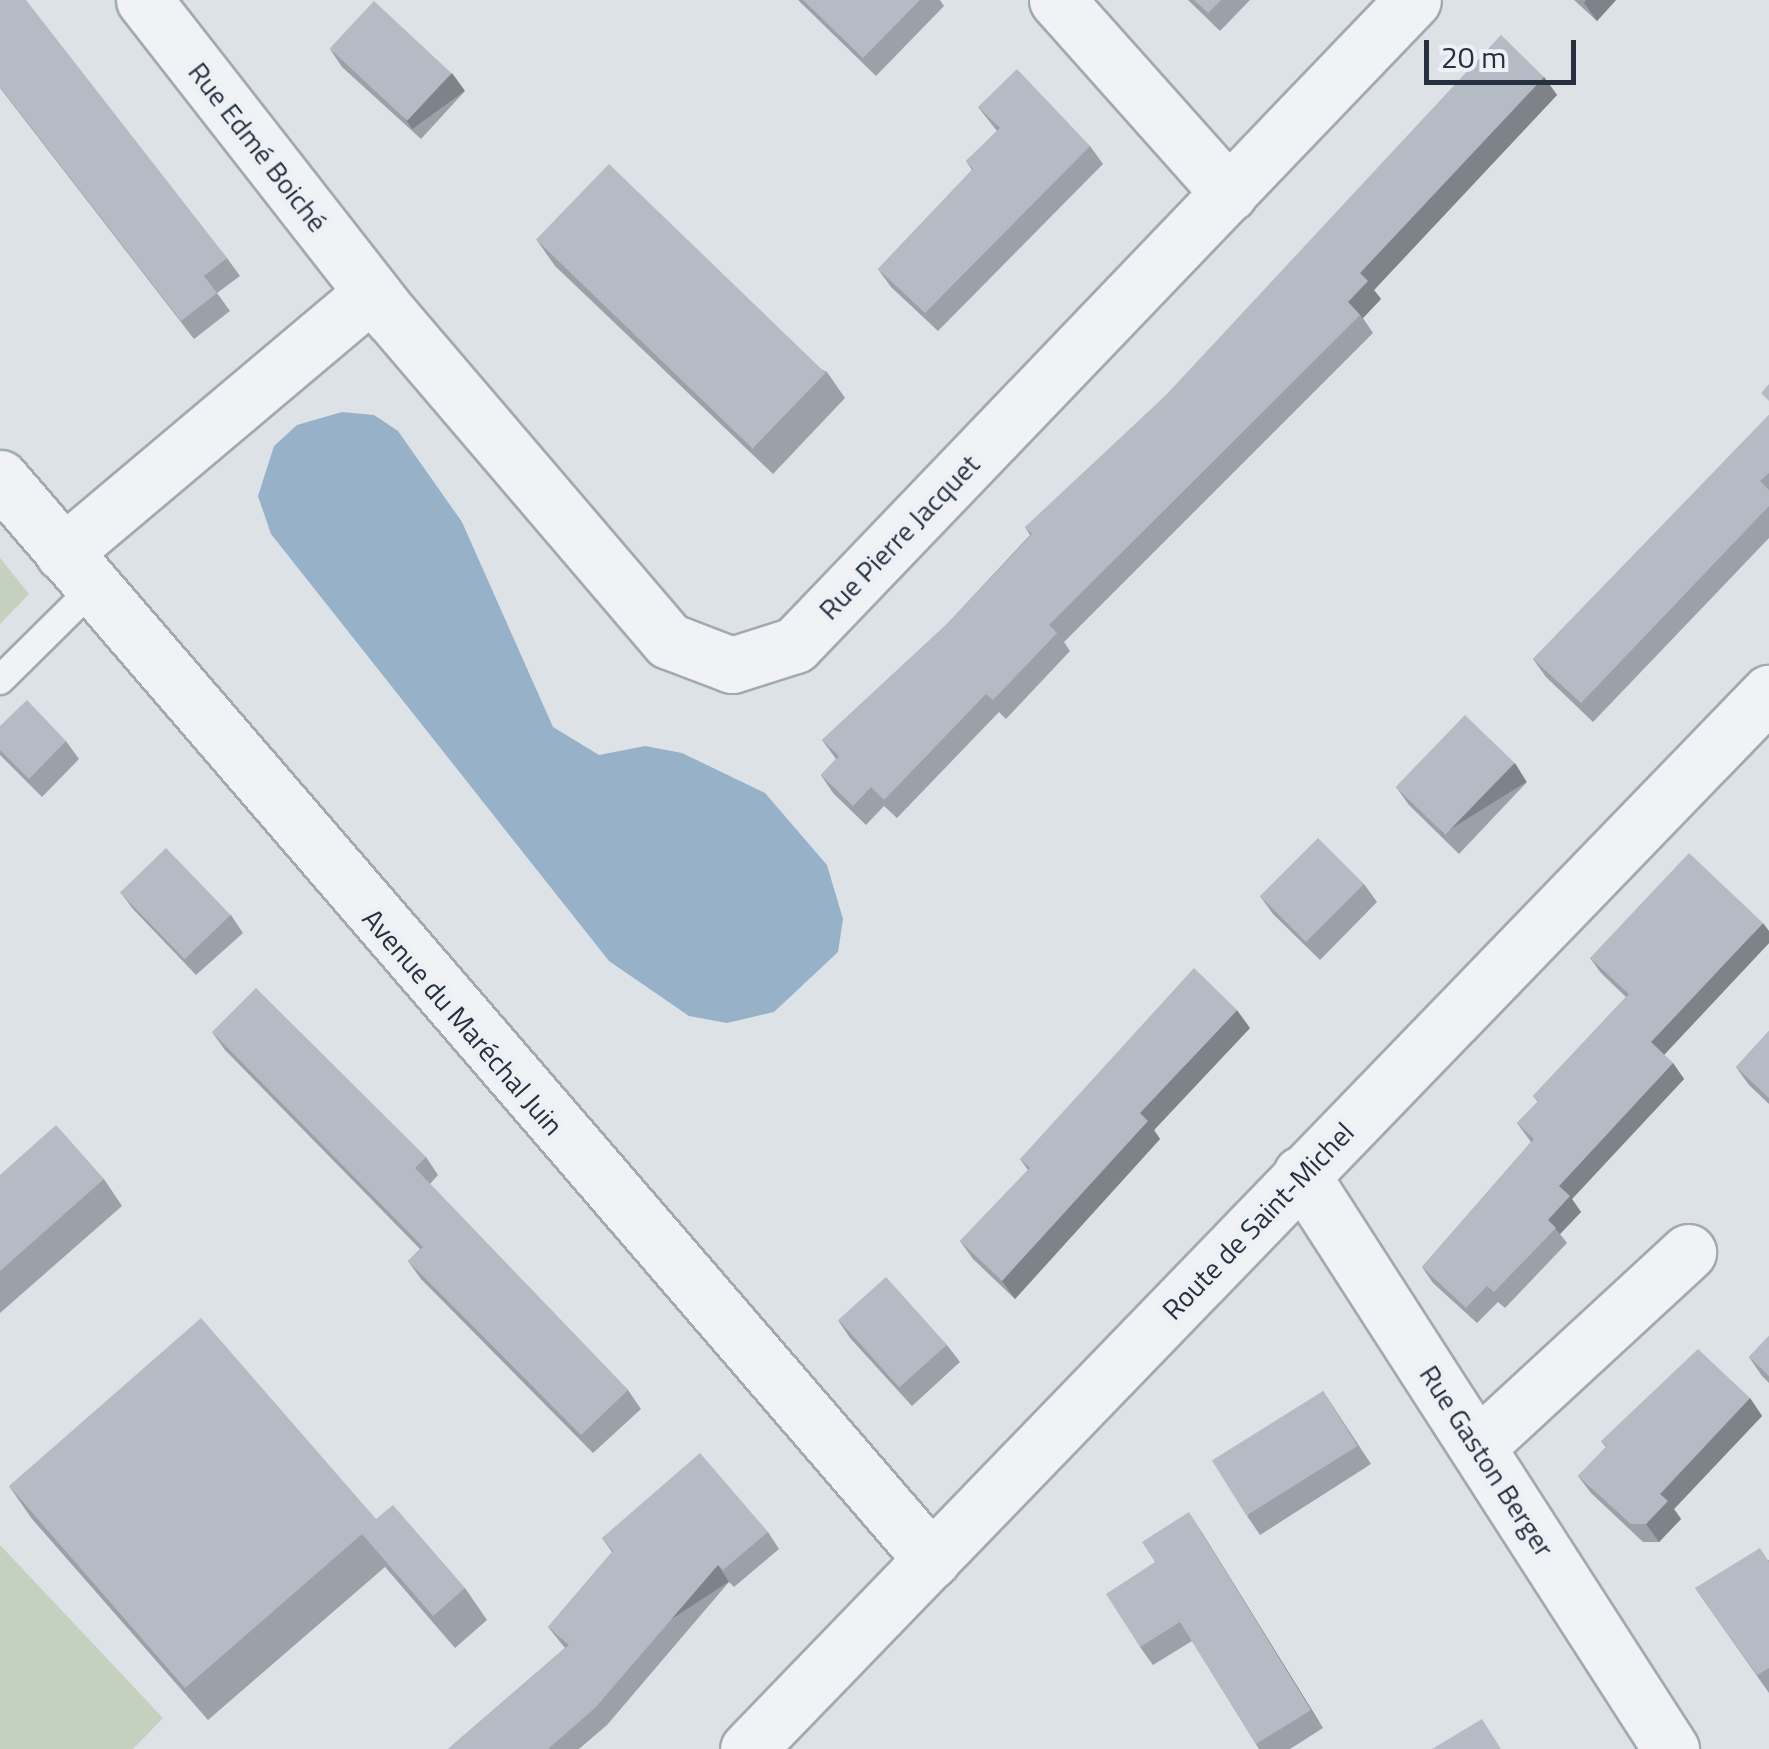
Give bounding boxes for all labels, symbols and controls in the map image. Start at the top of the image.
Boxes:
scale bar [1429,20,1582,82]
text: 20 m [1441,34,1506,80]
street label: Rue Edmé Boiché [181,56,335,238]
street label: Rue Pierre Jacquet [812,448,986,626]
street label: Avenue du Maréchal Juin [356,902,570,1142]
street label: Route de Saint-Michel [1155,1115,1361,1327]
street label: Rue Gaston Berger [1413,1359,1561,1563]

